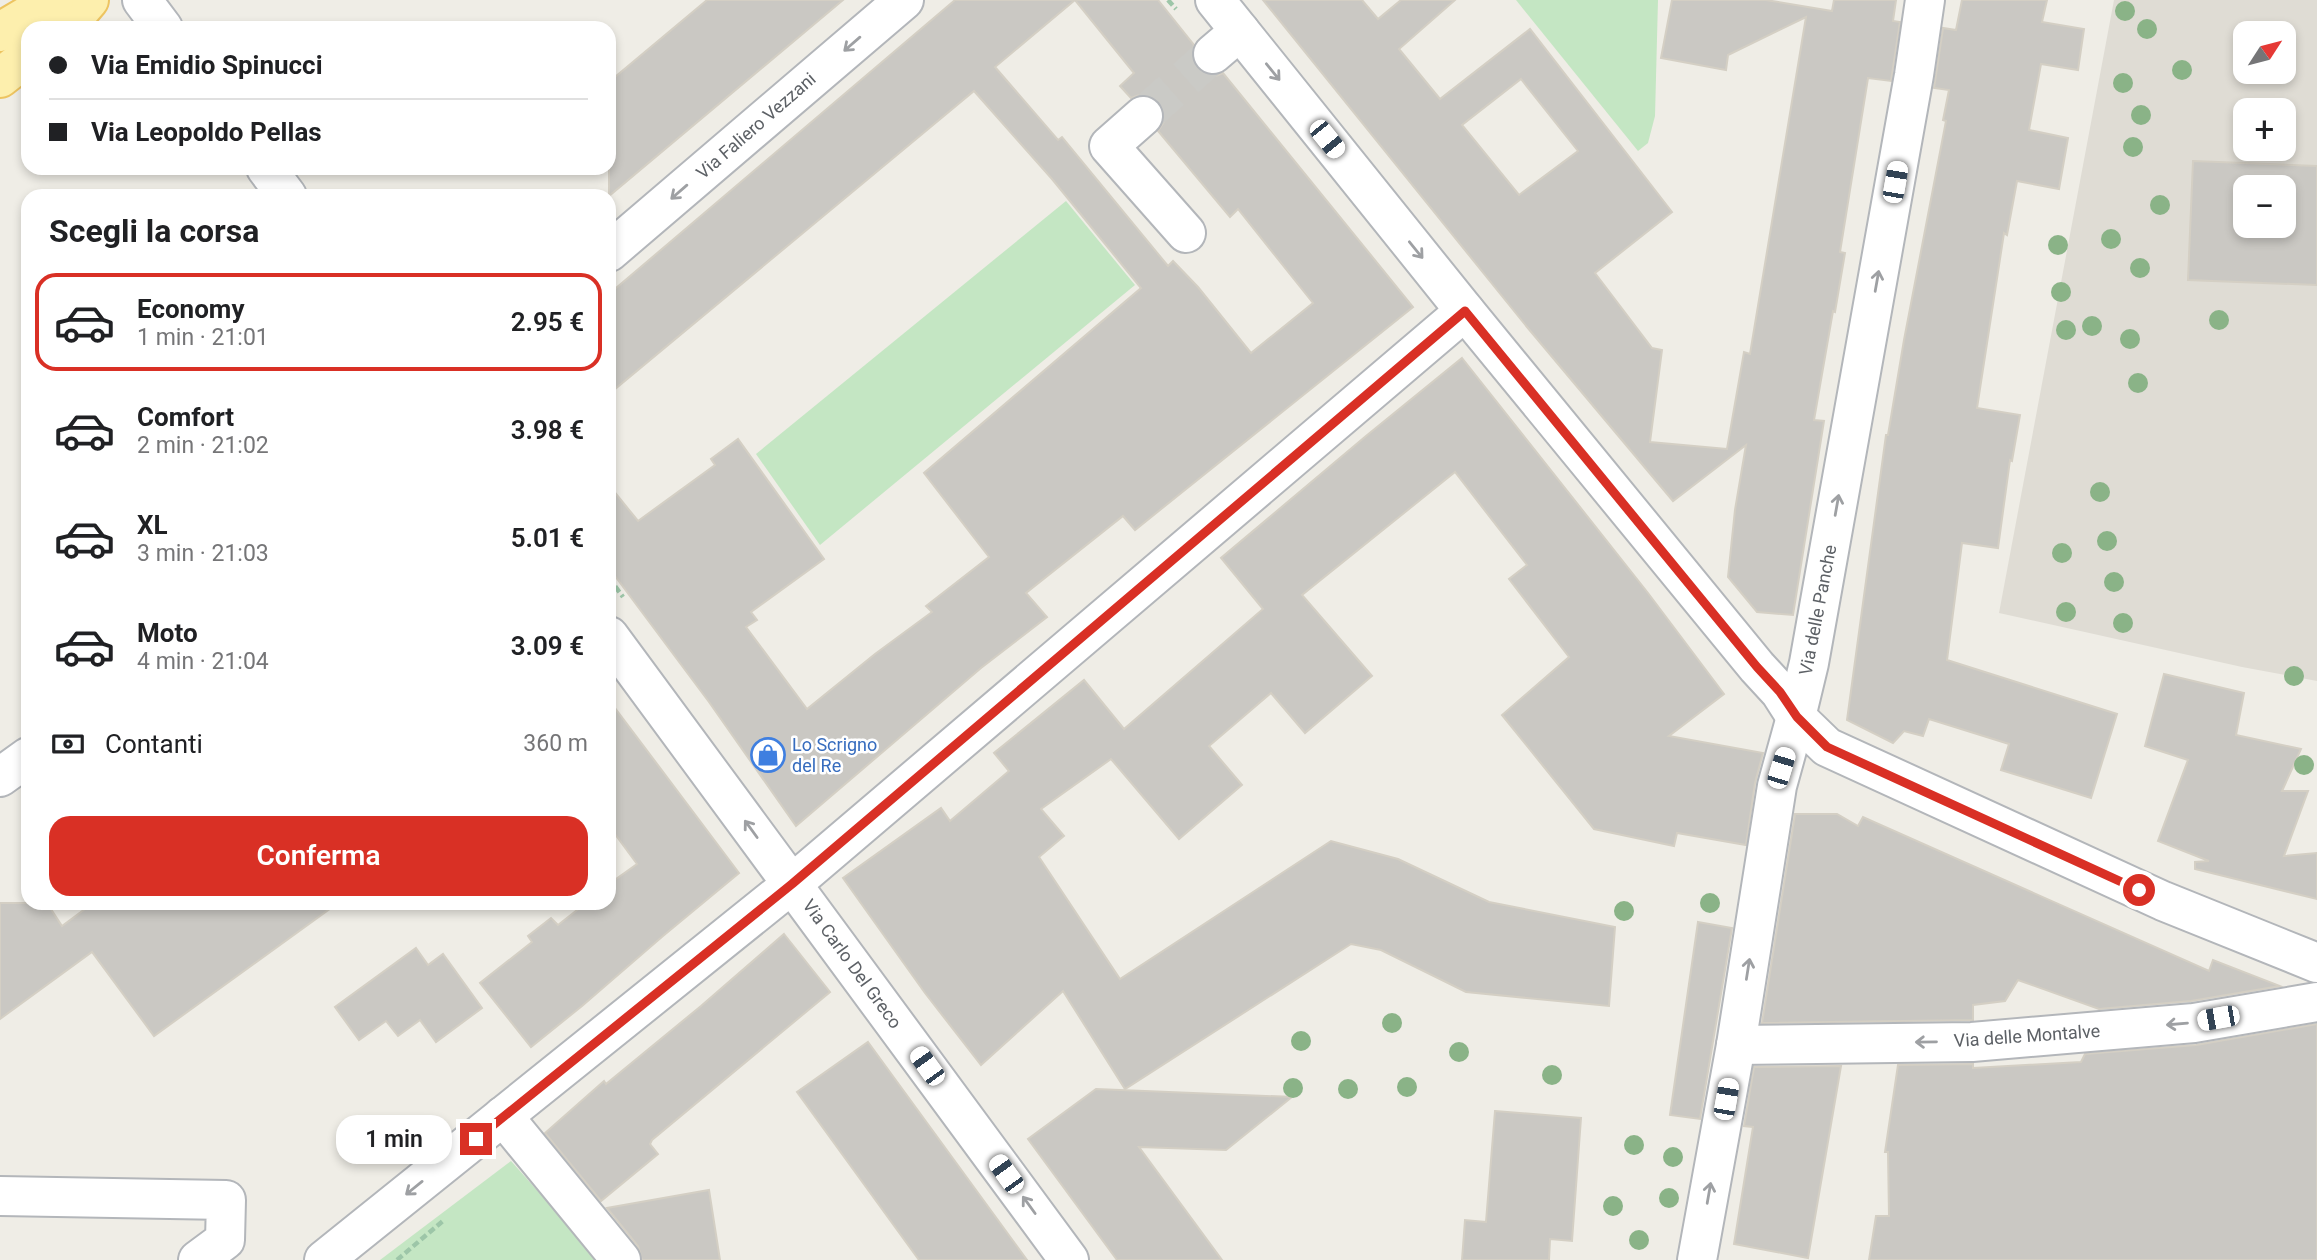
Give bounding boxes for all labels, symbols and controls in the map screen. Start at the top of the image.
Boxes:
north arrow [2233,21,2296,84]
map controls [2233,21,2296,238]
one-way arrow [843,36,861,52]
text: Via Emidio Spinucci [91,50,323,80]
one-way arrow [1266,63,1281,81]
street label: Via Faliero Vezzani [692,68,820,183]
button: + [2233,98,2296,161]
car [1306,116,1349,162]
text: Via Leopoldo Pellas [91,117,322,147]
car [1882,159,1909,205]
button: − [2233,175,2296,238]
one-way arrow [671,184,689,200]
text: Scegli la corsa [49,212,259,250]
one-way arrow [1408,240,1424,258]
one-way arrow [1871,270,1884,293]
icon: car [53,291,116,354]
text: Economy [137,294,244,324]
text: 2.95 € [511,307,584,337]
text: 1 min · 21:01 [137,324,269,351]
icon: car [53,399,116,462]
text: Comfort [137,402,234,432]
text: 3.98 € [511,415,584,445]
text: 2 min · 21:02 [137,432,269,459]
one-way arrow [1831,494,1844,517]
icon: car [53,507,116,570]
text: XL [137,510,168,540]
text: 5.01 € [511,523,584,553]
text: 3 min · 21:03 [137,540,269,567]
street label: Via delle Panche [1795,543,1840,677]
icon: car [53,615,116,678]
text: Moto [137,618,198,648]
text: 3.09 € [511,631,584,661]
text: 4 min · 21:04 [137,648,269,675]
icon: cash [49,725,87,763]
text: Contanti [105,729,203,759]
text: 360 m [523,730,588,757]
place label: Lo Scrigno del Re [792,734,877,776]
shop icon: Lo Scrigno del Re [749,736,787,774]
car [1765,745,1798,791]
button: Conferma [49,816,588,896]
one-way arrow [744,820,758,839]
route start [2123,874,2155,906]
street label: Via Carlo Del Greco [799,895,906,1032]
one-way arrow [1742,958,1755,981]
car [2196,1004,2241,1032]
one-way arrow [2166,1018,2189,1031]
street label: Via delle Montalve [1953,1020,2101,1051]
one-way arrow [1915,1035,1938,1049]
car [907,1043,948,1089]
car [1713,1076,1740,1122]
callout: 1 min [336,1114,452,1164]
route end [460,1123,492,1155]
text: 1 min [365,1126,423,1153]
car [986,1151,1027,1197]
one-way arrow [406,1180,424,1195]
one-way arrow [1703,1182,1716,1205]
one-way arrow [1022,1196,1036,1215]

